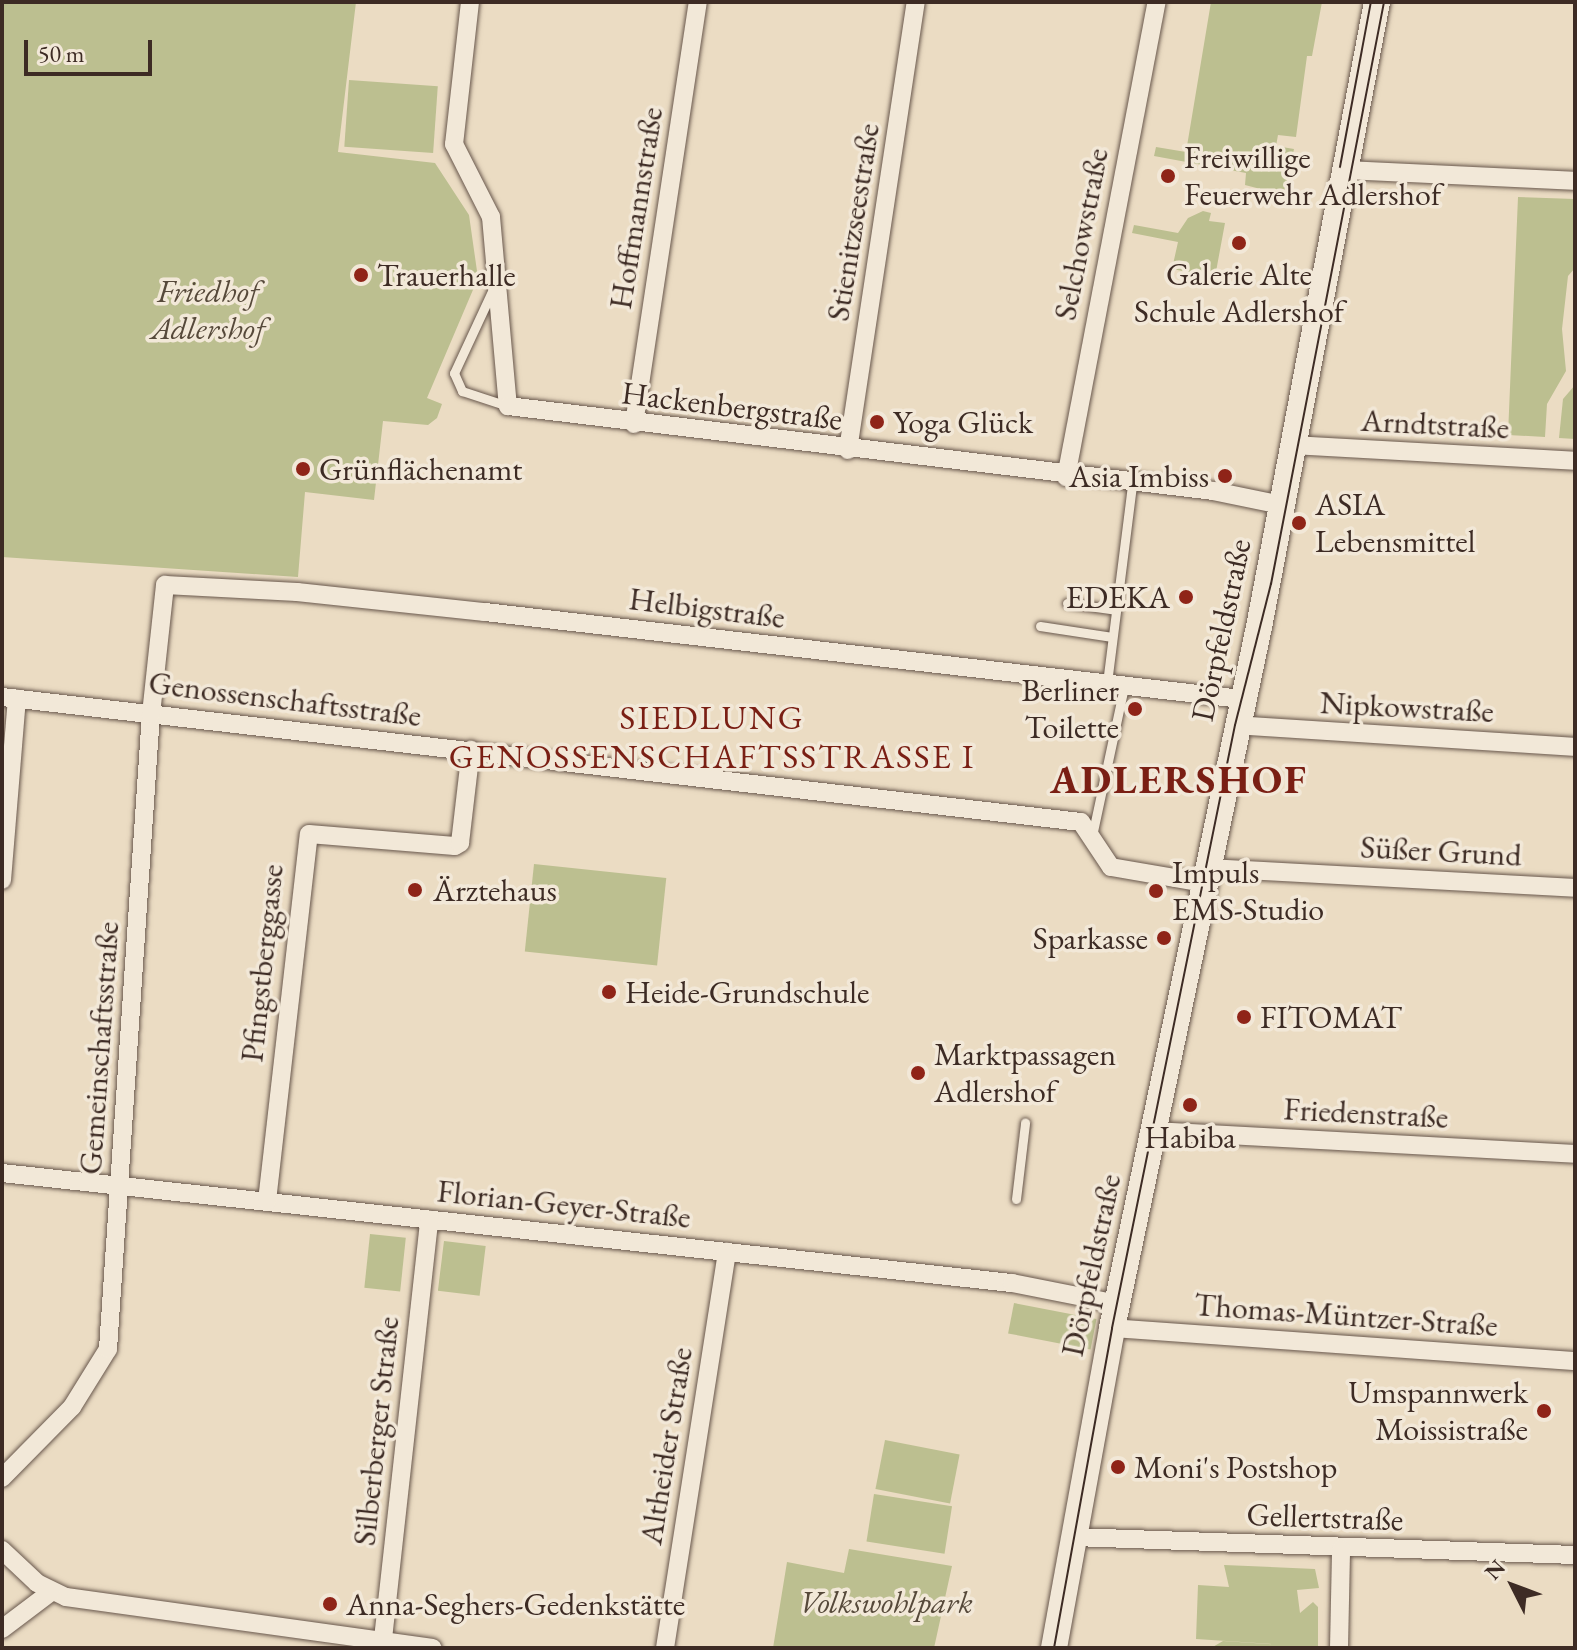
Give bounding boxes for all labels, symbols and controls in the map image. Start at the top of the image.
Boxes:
scale bar [28,24,156,74]
text: 50 m [38,38,85,69]
street label: Hoffmannstraße [601,104,671,312]
street label: Stienitzseestraße [818,120,888,324]
place label: Freiwillige Feuerwehr Adlershof [1184,139,1441,214]
street label: Selchowstraße [1046,145,1116,323]
marker: Freiwillige Feuerwehr Adlershof [1159,167,1177,185]
marker: Galerie Alte Schule Adlershof [1230,234,1248,252]
place label: Trauerhalle [377,256,516,294]
place label: Galerie Alte Schule Adlershof [1134,256,1344,331]
marker: Trauerhalle [352,266,370,284]
park label: Friedhof Adlershof [151,273,265,348]
street label: Hackenbergstraße [619,373,845,439]
street label: Arndtstraße [1360,401,1510,447]
place label: Yoga Glück [893,403,1033,441]
marker: Yoga Glück [868,413,886,431]
place label: Grünflächenamt [319,450,522,488]
place label: Asia Imbiss [1069,457,1209,495]
marker: Grünflächenamt [294,460,312,478]
marker: Asia Imbiss [1216,467,1234,485]
place label: ASIA Lebensmittel [1315,486,1475,561]
marker: ASIA Lebensmittel [1290,514,1308,532]
street label: Dörpfeldstraße [1183,535,1259,725]
place label: EDEKA [1066,578,1170,616]
street label: Helbigstraße [627,579,787,637]
marker: EDEKA [1177,588,1195,606]
street label: Genossenschaftsstraße [147,663,423,735]
place label: Berliner Toilette [1021,672,1119,747]
street label: Nipkowstraße [1319,683,1495,731]
district label: SIEDLUNG GENOSSENSCHAFTSSTRASSE I [449,697,975,776]
marker: Berliner Toilette [1126,700,1144,718]
district label: ADLERSHOF [1050,755,1308,803]
street label: Süßer Grund [1359,828,1523,874]
place label: Impuls EMS-Studio [1172,854,1324,929]
street label: Pfingstberggasse [233,862,291,1064]
place label: Ärztehaus [433,871,557,909]
marker: Ärztehaus [404,879,426,901]
marker: Impuls EMS-Studio [1147,882,1165,900]
place label: Sparkasse [1033,919,1148,957]
street label: Gemeinschaftsstraße [71,920,127,1176]
marker: Sparkasse [1155,929,1173,947]
place label: Heide-Grundschule [625,973,870,1011]
marker: Heide-Grundschule [600,983,618,1001]
place label: FITOMAT [1260,998,1402,1036]
marker: FITOMAT [1235,1008,1253,1026]
place label: Marktpassagen Adlershof [934,1036,1116,1111]
marker: Marktpassagen Adlershof [909,1064,927,1082]
street label: Friedenstraße [1283,1090,1449,1136]
marker: Habiba [1181,1096,1199,1114]
place label: Habiba [1144,1118,1236,1156]
street label: Dörpfeldstraße [1053,1170,1129,1360]
street label: Florian-Geyer-Straße [435,1172,693,1236]
street label: Thomas-Müntzer-Straße [1193,1285,1499,1345]
street label: Silberberger Straße [345,1315,407,1547]
street label: Altheider Straße [631,1345,701,1547]
place label: Umspannwerk Moissistraße [1348,1374,1528,1449]
marker: Umspannwerk Moissistraße [1535,1402,1553,1420]
place label: Moni's Postshop [1134,1448,1337,1486]
marker: Moni's Postshop [1109,1458,1127,1476]
street label: Gellertstraße [1246,1495,1404,1539]
north arrow [1473,1546,1553,1626]
text: N [1478,1553,1512,1586]
park label: Volkswohlpark [799,1583,973,1621]
place label: Anna-Seghers-Gedenkstätte [346,1585,685,1623]
marker: Anna-Seghers-Gedenkstätte [321,1595,339,1613]

